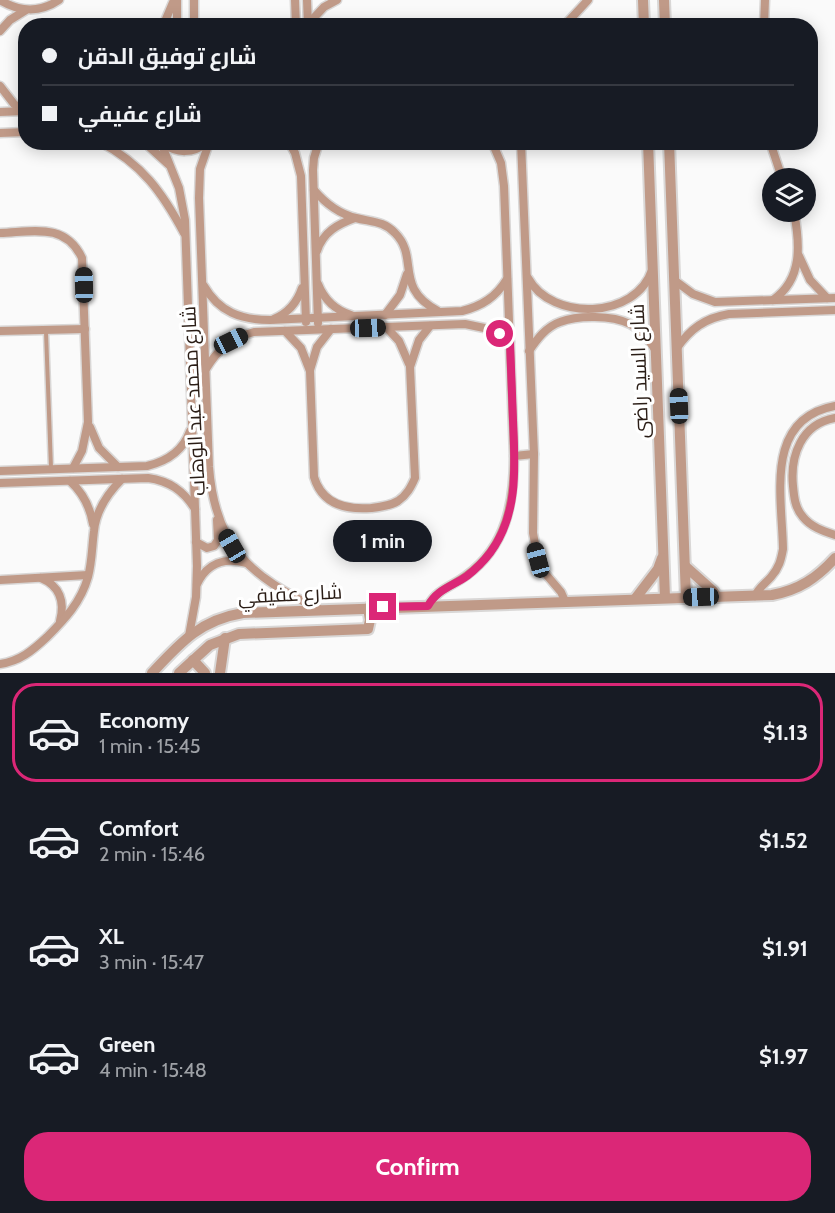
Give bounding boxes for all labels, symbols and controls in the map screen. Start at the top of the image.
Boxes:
text: شارع توفيق الدقن [78,43,257,70]
text: شارع عفيفي [78,101,202,128]
map controls [762,168,816,222]
button: layers [762,168,816,222]
car [75,267,93,303]
street label: شارع السيد راضى [625,303,655,439]
street label: شارع محمد عبد الوهاب [176,305,212,496]
car [350,318,386,338]
route start [486,320,513,347]
car [211,325,251,357]
car [669,388,689,424]
callout: 1 min [334,520,433,562]
car [215,526,249,566]
text: 1 min [360,529,405,553]
car [525,540,551,580]
street label: شارع عفيفي [237,579,343,613]
car [683,587,719,607]
route end [369,593,396,620]
icon: car [27,706,81,760]
text: Economy [99,707,189,734]
text: $1.13 [763,719,808,746]
text: 1 min · 15:45 [99,734,201,758]
icon: car [27,814,81,868]
text: Comfort [99,815,178,842]
text: $1.52 [759,827,808,854]
text: 2 min · 15:46 [99,842,205,866]
icon: car [27,922,81,976]
text: XL [99,923,124,950]
text: $1.91 [762,935,808,962]
text: 3 min · 15:47 [99,950,204,974]
icon: car [27,1030,81,1084]
text: Green [99,1031,155,1058]
text: $1.97 [759,1043,808,1070]
text: 4 min · 15:48 [99,1058,207,1082]
button: Confirm [24,1132,811,1201]

